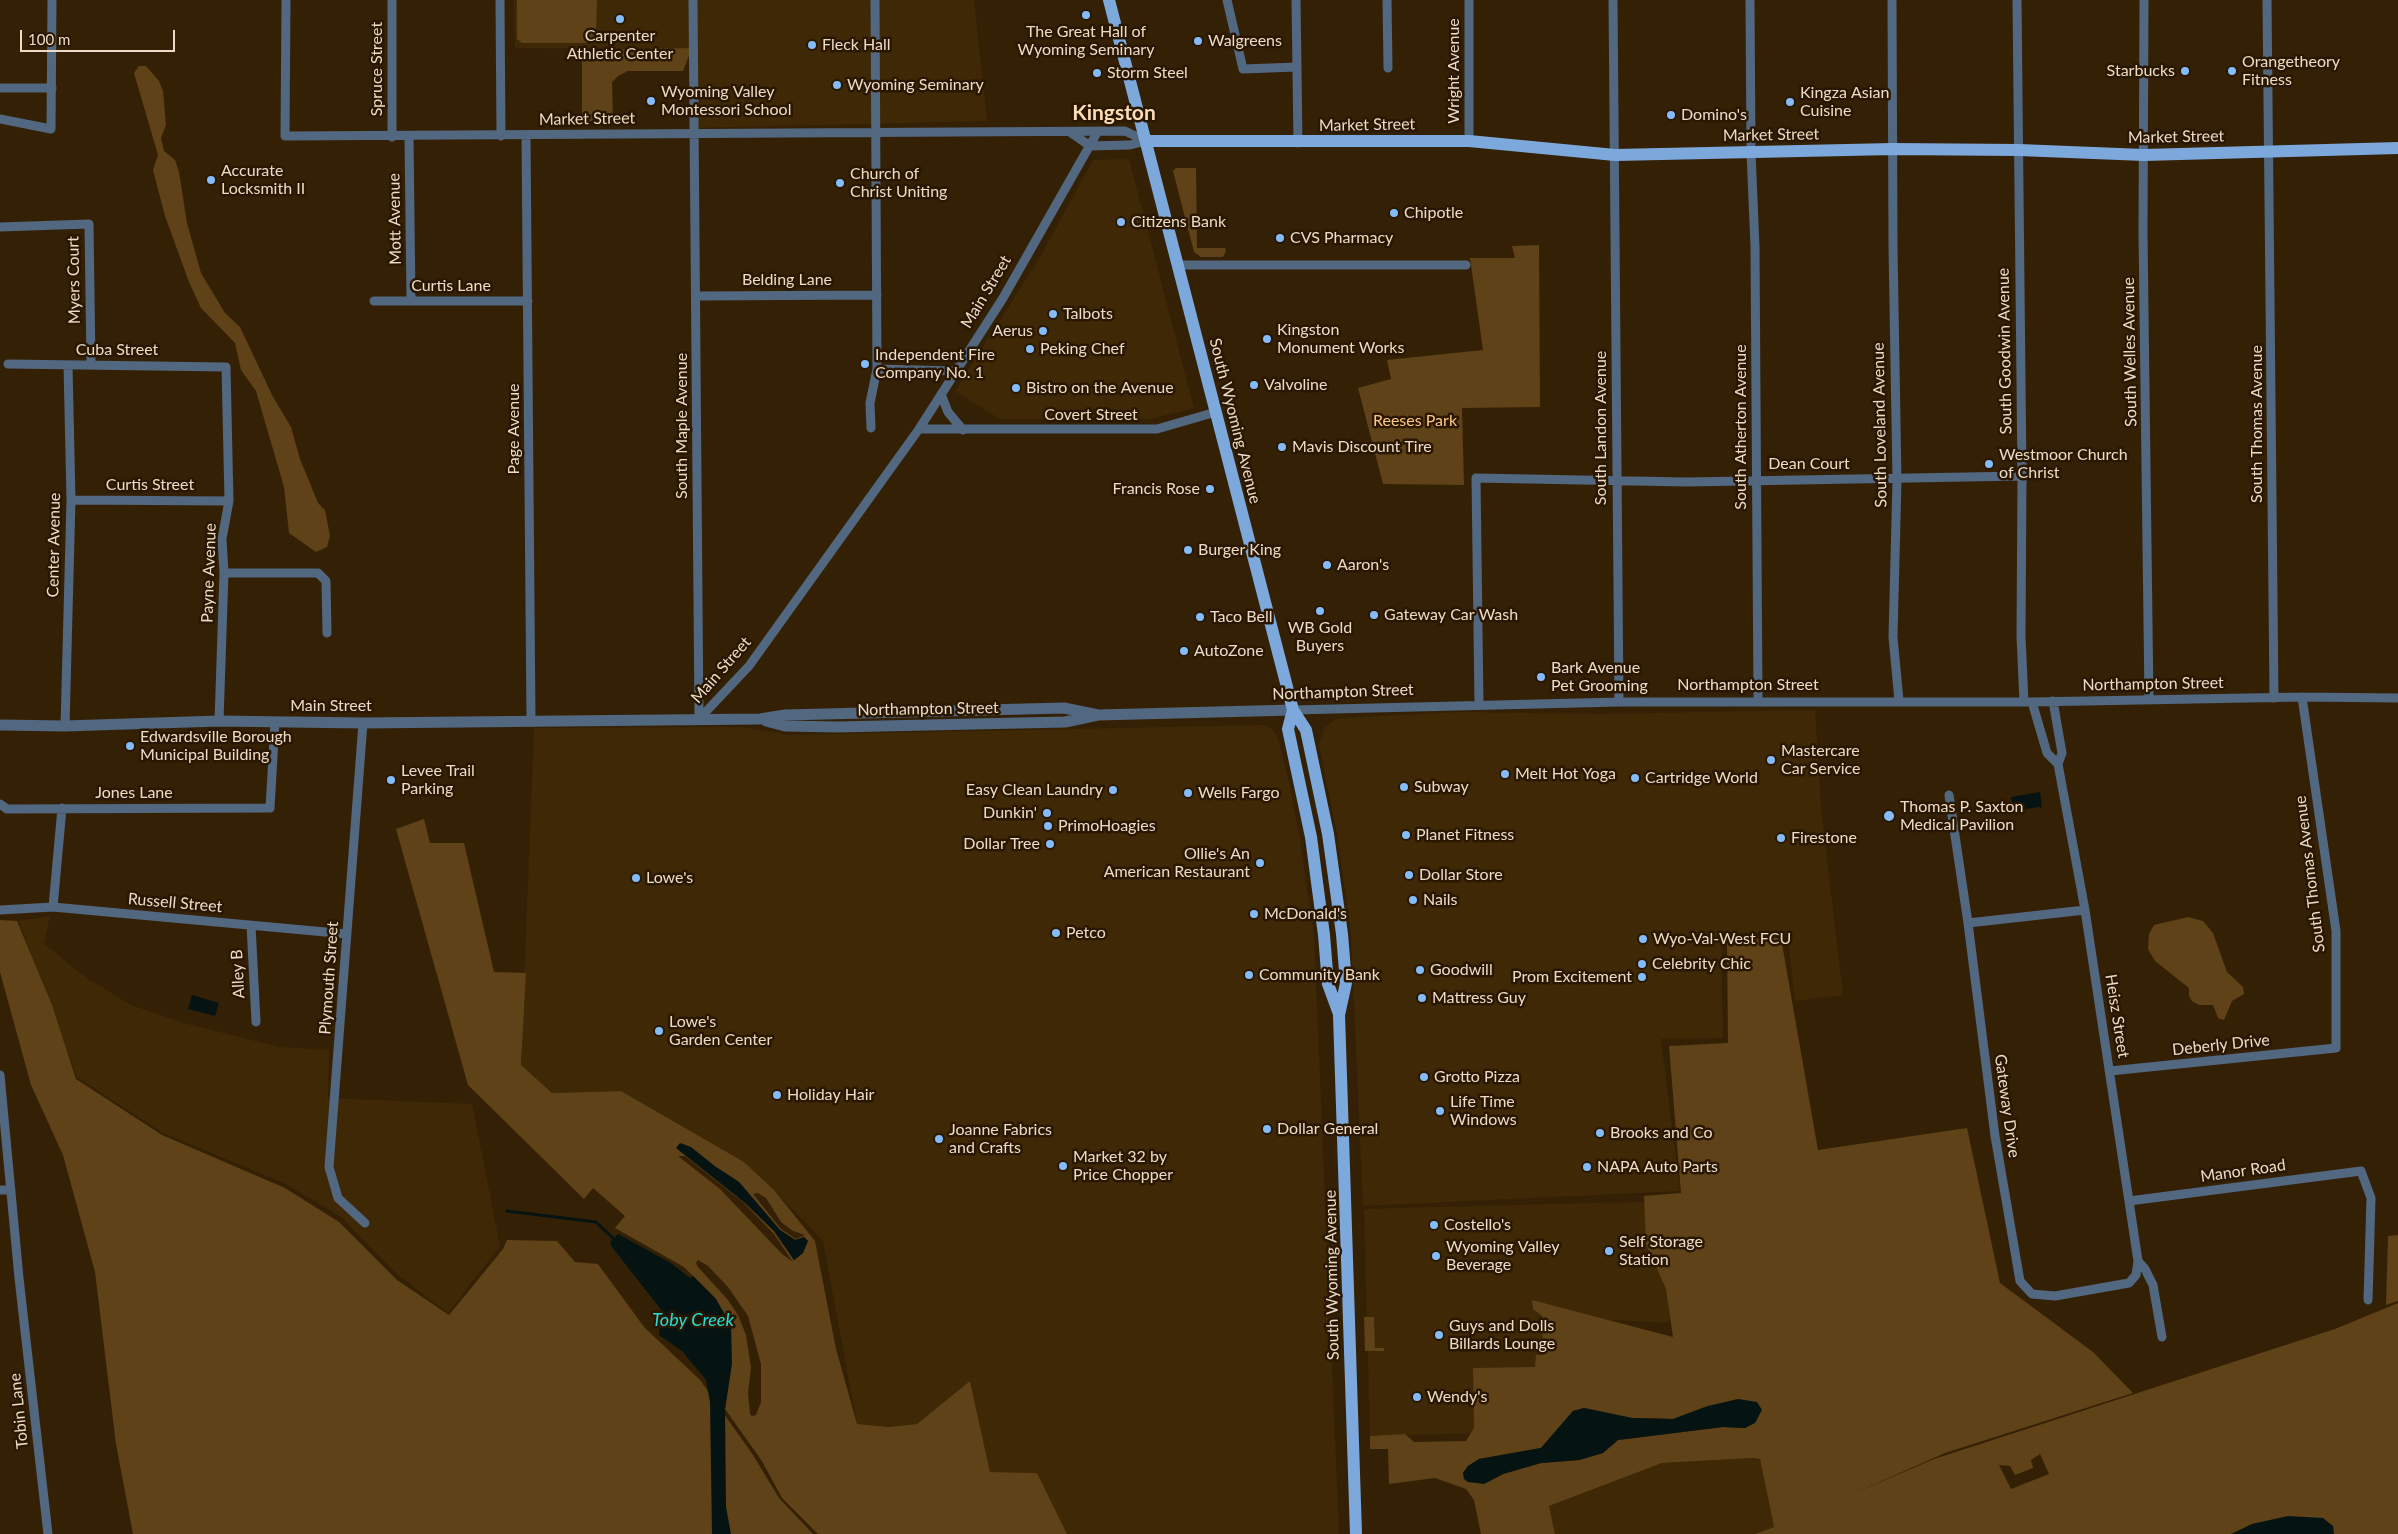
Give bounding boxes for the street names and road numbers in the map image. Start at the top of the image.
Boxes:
street label: Wright Avenue [1444,18,1464,124]
street label: Spruce Street [367,22,387,116]
street label: Market Street [539,109,635,129]
street label: Market Street [1319,115,1415,135]
street label: Market Street [1723,125,1819,145]
street label: Market Street [2128,127,2224,147]
street label: Mott Avenue [385,173,405,265]
street label: Myers Court [64,236,84,324]
street label: Main Street [957,252,1015,332]
street label: South Goodwin Avenue [1994,268,2016,434]
street label: Belding Lane [742,270,832,290]
street label: Curtis Lane [411,276,491,296]
street label: South Welles Avenue [2119,277,2141,427]
street label: South Wyoming Avenue [1205,336,1265,506]
street label: Cuba Street [76,340,158,360]
street label: South Loveland Avenue [1869,342,1891,508]
street label: South Atherton Avenue [1731,344,1751,510]
street label: South Thomas Avenue [2247,345,2267,503]
street label: South Landon Avenue [1591,351,1611,505]
street label: South Maple Avenue [672,353,692,499]
street label: Page Avenue [504,383,524,475]
street label: Covert Street [1044,405,1138,425]
street label: Dean Court [1768,454,1850,474]
street label: Curtis Street [106,475,194,495]
street label: Center Avenue [43,492,65,598]
street label: Payne Avenue [198,523,220,623]
street label: Main Street [687,633,755,707]
street label: Northampton Street [2082,673,2224,695]
street label: Northampton Street [1677,675,1819,695]
street label: Northampton Street [1272,680,1414,704]
street label: Main Street [290,696,372,716]
street label: Northampton Street [857,698,999,720]
street label: Jones Lane [95,783,173,803]
street label: South Thomas Avenue [2291,795,2329,953]
street label: Russell Street [127,889,223,917]
street label: Plymouth Street [315,921,343,1035]
street label: Alley B [227,949,249,999]
street label: Heisz Street [2101,973,2133,1059]
street label: Deberly Drive [2171,1030,2271,1060]
street label: Gateway Drive [1990,1053,2024,1159]
street label: Manor Road [2199,1156,2287,1186]
street label: South Wyoming Avenue [1321,1190,1343,1360]
street label: Tobin Lane [5,1372,33,1450]

